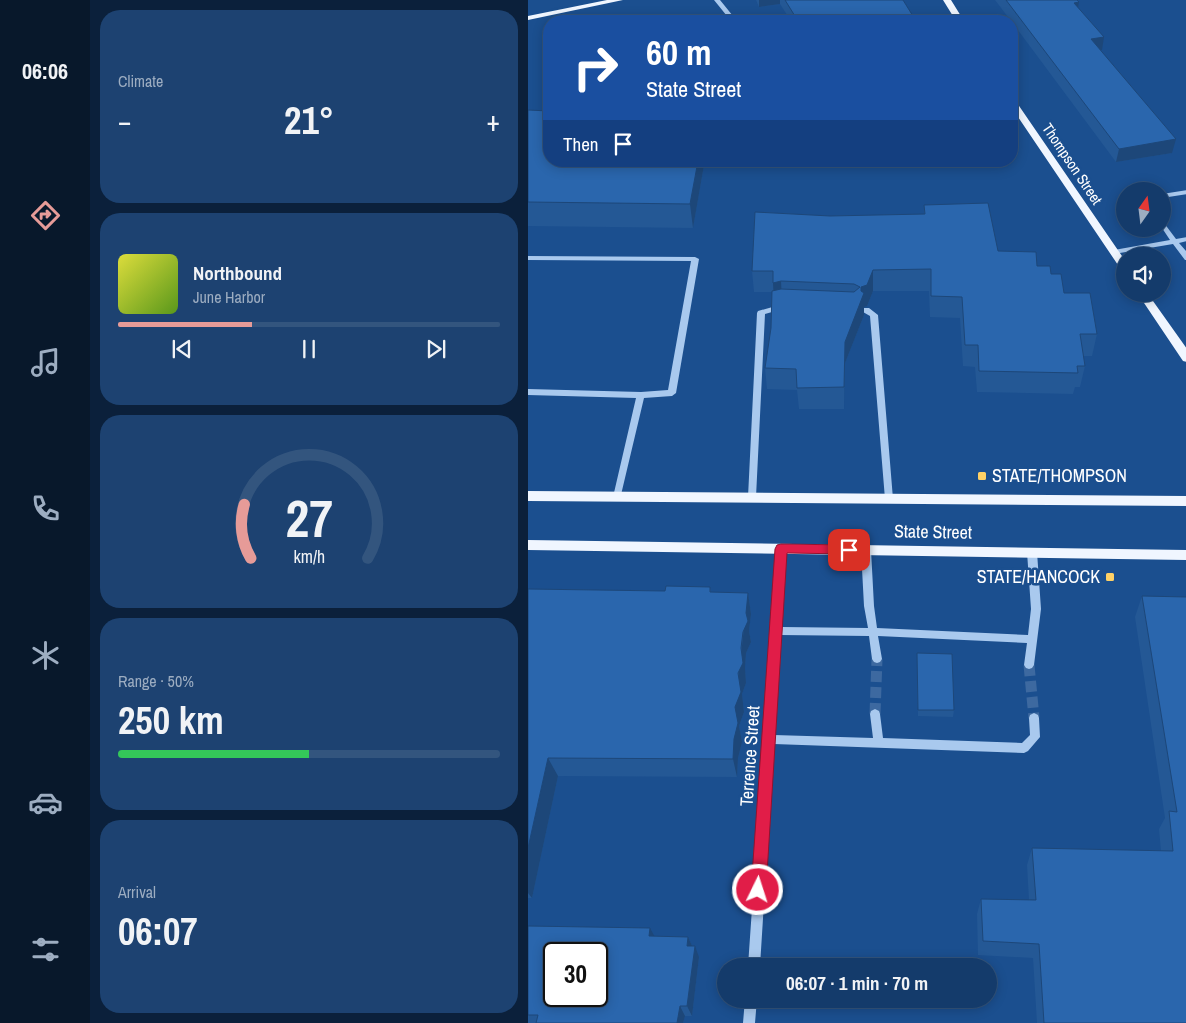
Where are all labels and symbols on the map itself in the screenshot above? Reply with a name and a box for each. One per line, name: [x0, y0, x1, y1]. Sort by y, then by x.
street label: Thompson Street: [1037, 119, 1108, 209]
north arrow: [1116, 182, 1170, 238]
place label: STATE/THOMPSON: [992, 463, 1127, 488]
marker: STATE/THOMPSON: [976, 470, 988, 482]
street label: State Street: [894, 518, 972, 545]
pin: [828, 529, 870, 571]
place label: STATE/HANCOCK: [977, 564, 1100, 589]
marker: STATE/HANCOCK: [1104, 571, 1116, 583]
street label: Terrence Street: [734, 705, 765, 807]
position arrow: [731, 863, 783, 915]
speed limit sign: 30: [543, 942, 608, 1007]

